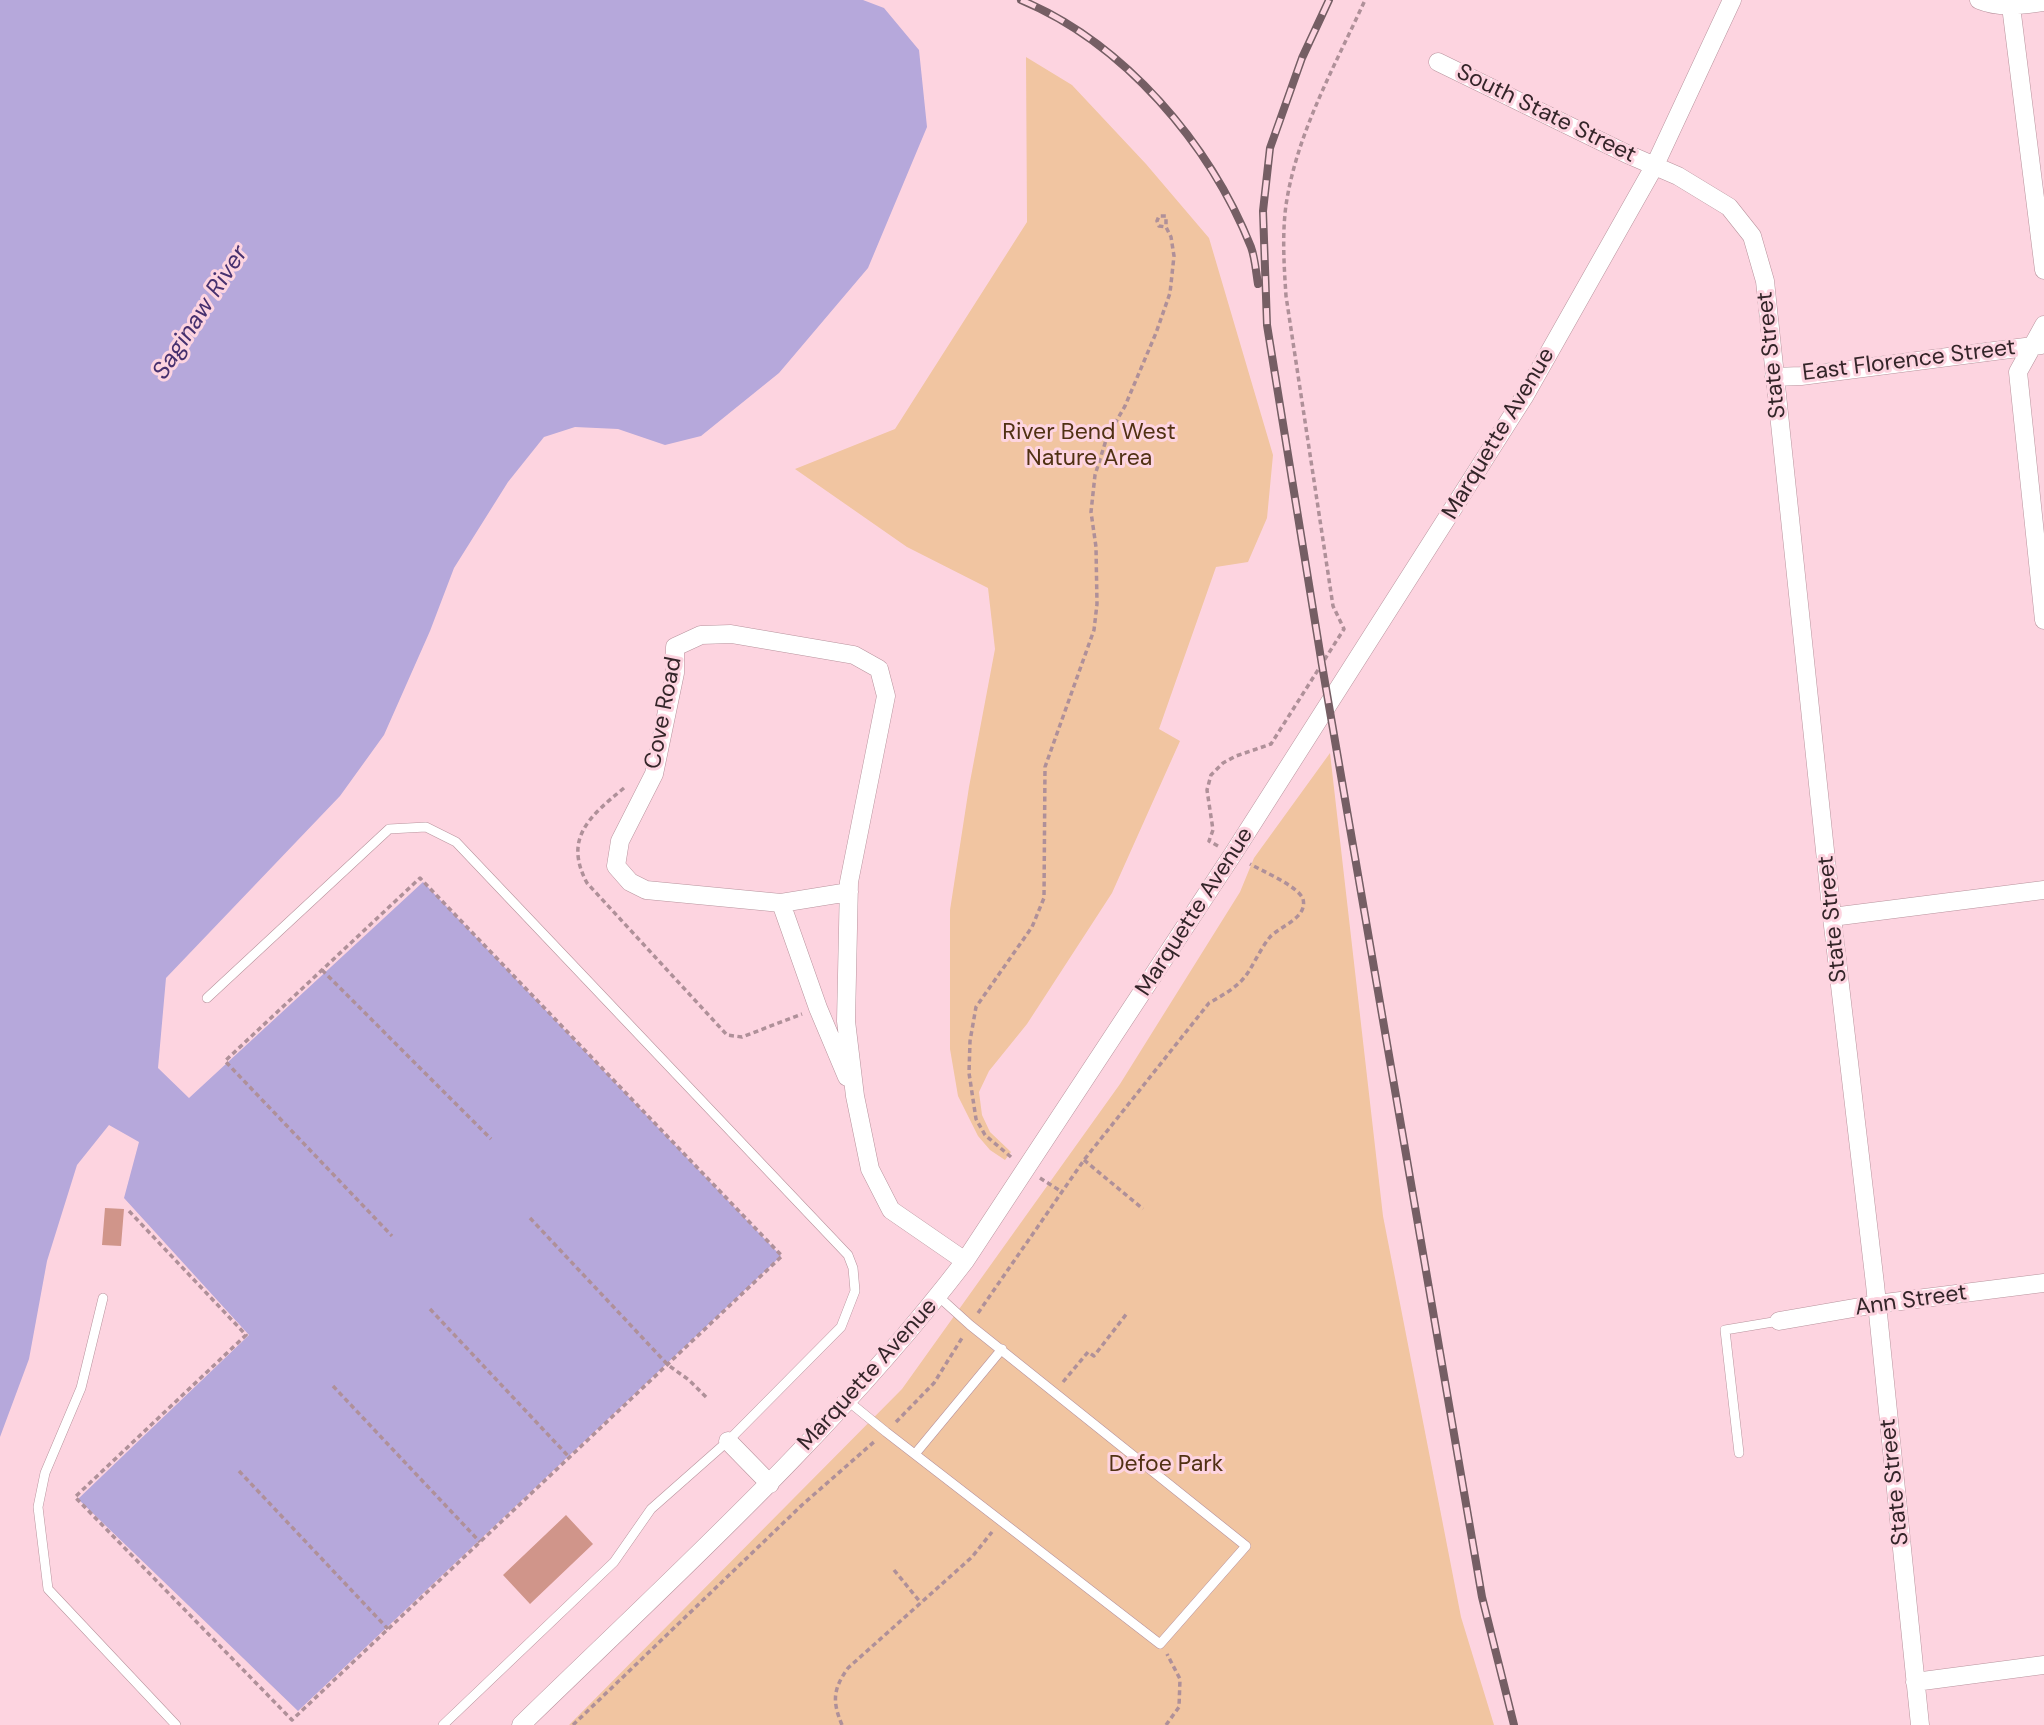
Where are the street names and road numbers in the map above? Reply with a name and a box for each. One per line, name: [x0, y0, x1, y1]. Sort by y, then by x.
street label: South State Street: [1452, 59, 1640, 169]
street label: State Street: [1752, 290, 1792, 420]
street label: East Florence Street: [1801, 334, 2017, 388]
street label: Marquette Avenue: [1437, 343, 1561, 525]
street label: Cove Road: [640, 654, 688, 772]
street label: Marquette Avenue: [1130, 823, 1260, 1001]
street label: State Street: [1813, 854, 1853, 984]
street label: Ann Street: [1853, 1279, 1969, 1323]
street label: Marquette Avenue: [792, 1293, 944, 1457]
street label: State Street: [1875, 1417, 1915, 1547]

